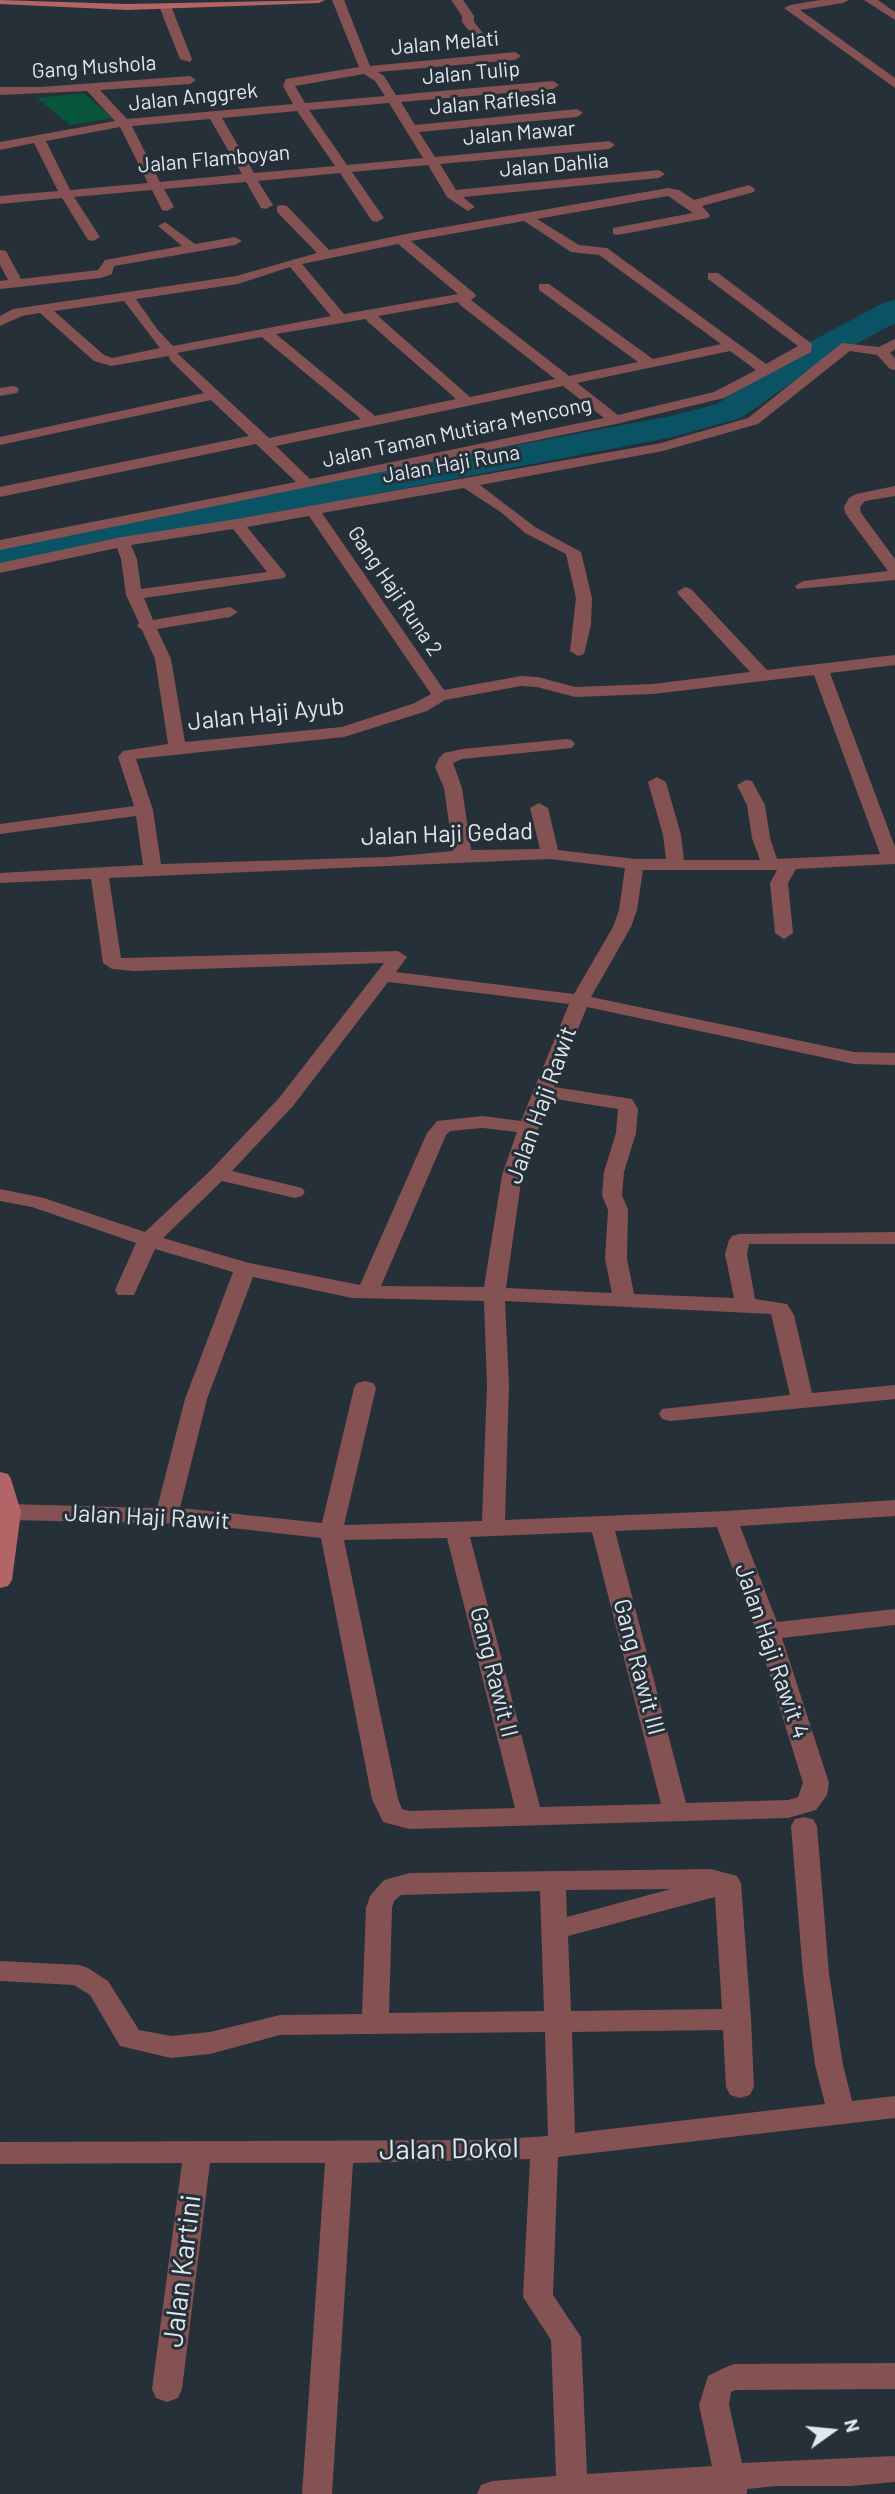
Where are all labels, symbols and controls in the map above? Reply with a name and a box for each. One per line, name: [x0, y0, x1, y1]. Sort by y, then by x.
street label: Jalan Melati: [390, 26, 500, 60]
street label: Gang Mushola: [31, 50, 157, 84]
street label: Jalan Tulip: [421, 56, 521, 90]
street label: Jalan Anggrek: [127, 78, 259, 116]
street label: Jalan Raflesia: [429, 84, 557, 120]
street label: Jalan Mawar: [462, 116, 576, 150]
street label: Jalan Flamboyan: [137, 140, 291, 178]
street label: Jalan Dahlia: [498, 148, 610, 182]
street label: Jalan Taman Mutiara Mencong: [320, 391, 594, 473]
street label: Jalan Haji Runa: [380, 440, 522, 488]
street label: Gang Haji Runa 2: [342, 521, 448, 661]
street label: Jalan Haji Ayub: [186, 691, 346, 737]
street label: Jalan Haji Gedad: [360, 817, 534, 851]
street label: Jalan Haji Rawit: [499, 1022, 583, 1188]
street label: Jalan Haji Rawit: [64, 1498, 230, 1536]
street label: Jalan Haji Rawit 4: [729, 1560, 815, 1742]
street label: Gang Rawit III: [607, 1596, 671, 1738]
street label: Gang Rawit II: [464, 1604, 524, 1740]
street label: Jalan Dokol: [379, 2131, 519, 2167]
street label: Jalan Kartini: [156, 2193, 208, 2349]
north arrow: [797, 2396, 867, 2466]
text: N: [840, 2416, 866, 2435]

